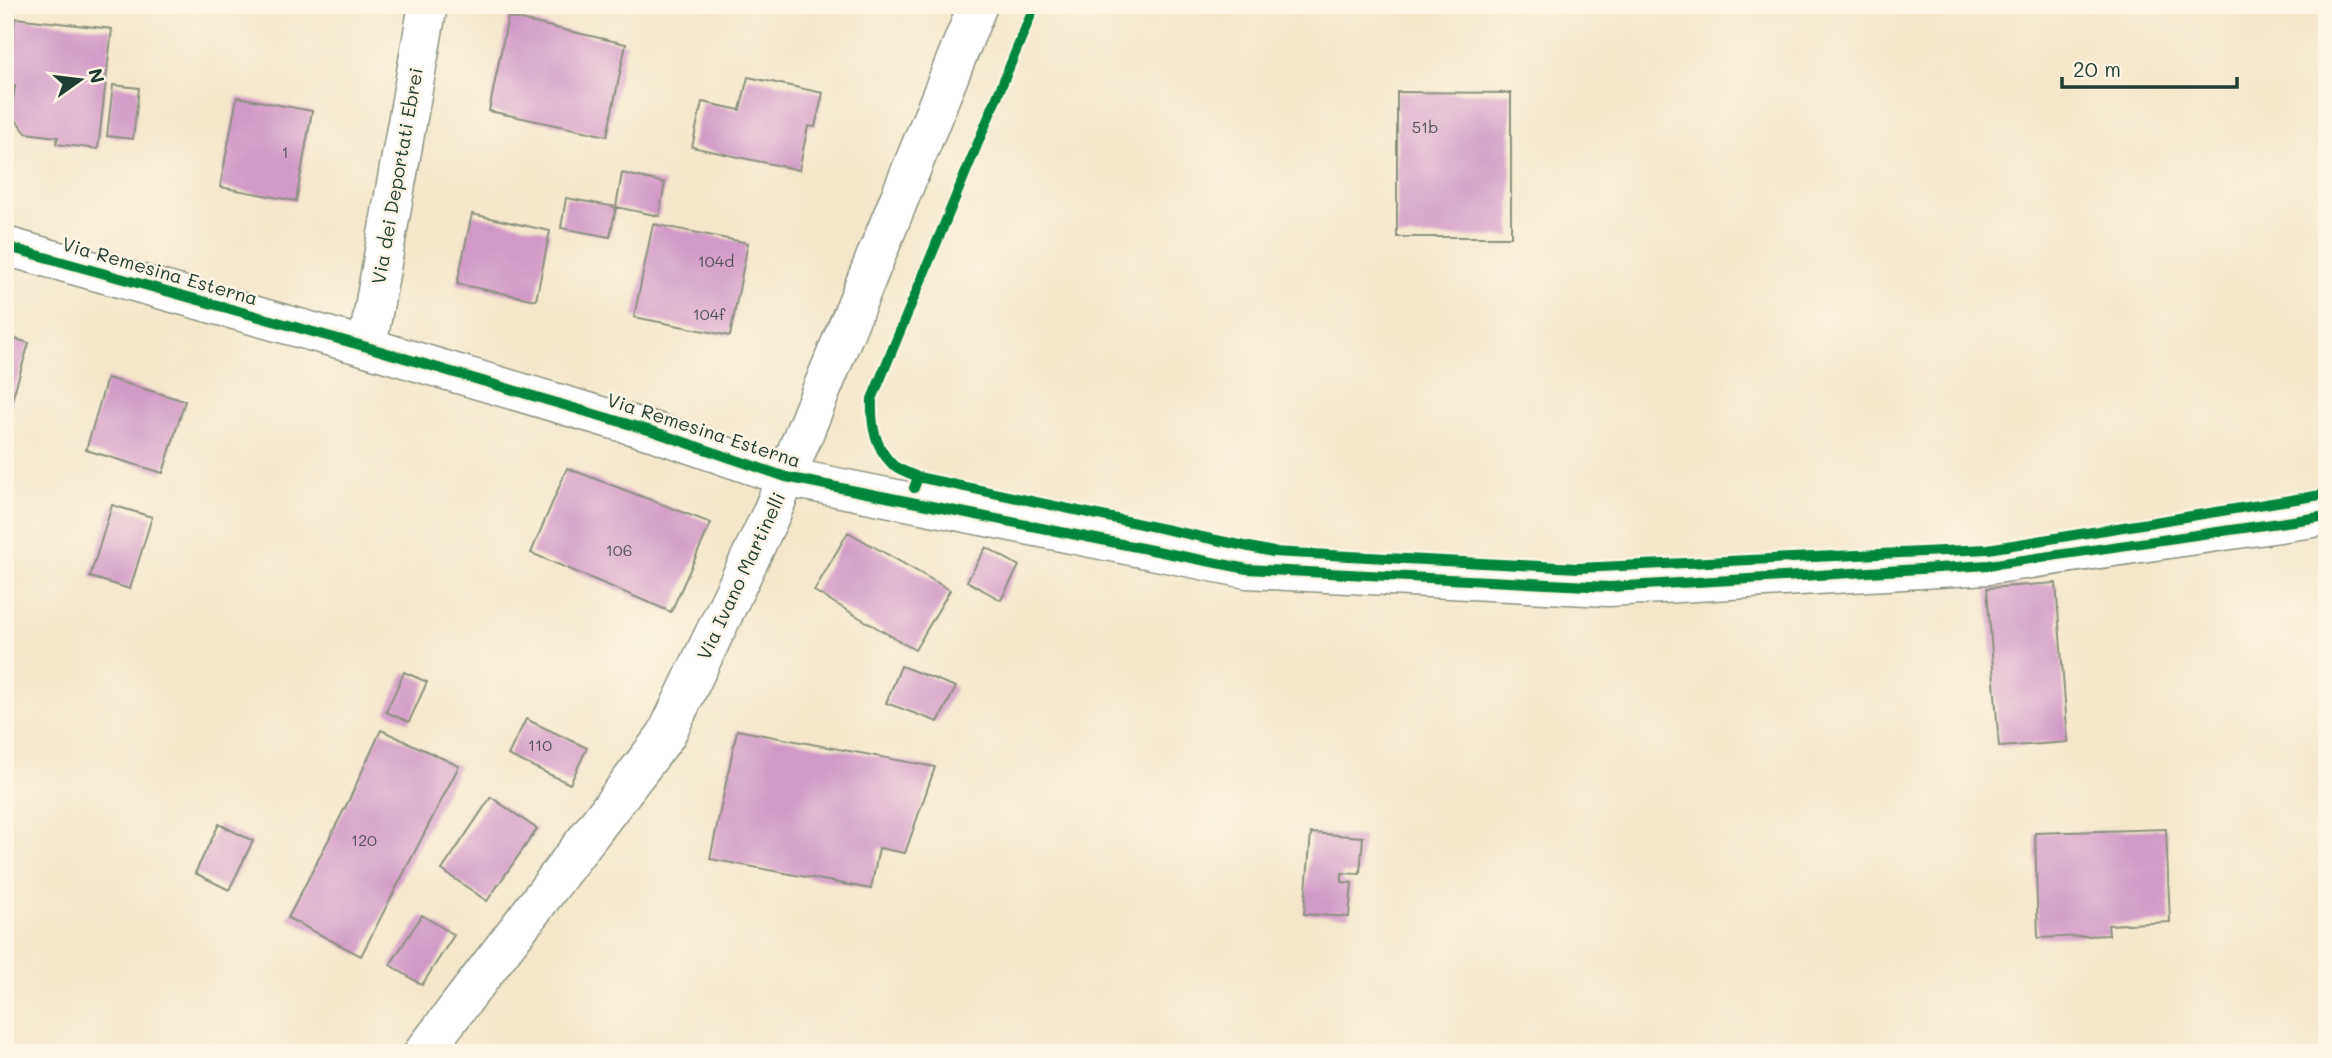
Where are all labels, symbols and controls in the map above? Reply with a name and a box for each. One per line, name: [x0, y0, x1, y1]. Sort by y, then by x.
north arrow: [46, 46, 116, 116]
scale bar: [2062, 46, 2238, 90]
text: 20 m: [2073, 55, 2121, 82]
text: N: [83, 66, 111, 86]
street label: Via dei Deportati Ebrei: [365, 66, 428, 286]
house number: 51b: [1412, 116, 1438, 137]
house number: 1: [281, 141, 289, 162]
street label: Via Remesina Esterna: [59, 231, 261, 310]
house number: 104d: [698, 250, 734, 271]
house number: 104f: [693, 303, 726, 324]
street label: Via Remesina Esterna: [604, 386, 804, 473]
street label: Via Ivano Martinelli: [691, 488, 790, 664]
house number: 106: [606, 539, 632, 560]
house number: 110: [528, 734, 552, 755]
house number: 120: [351, 829, 377, 850]

